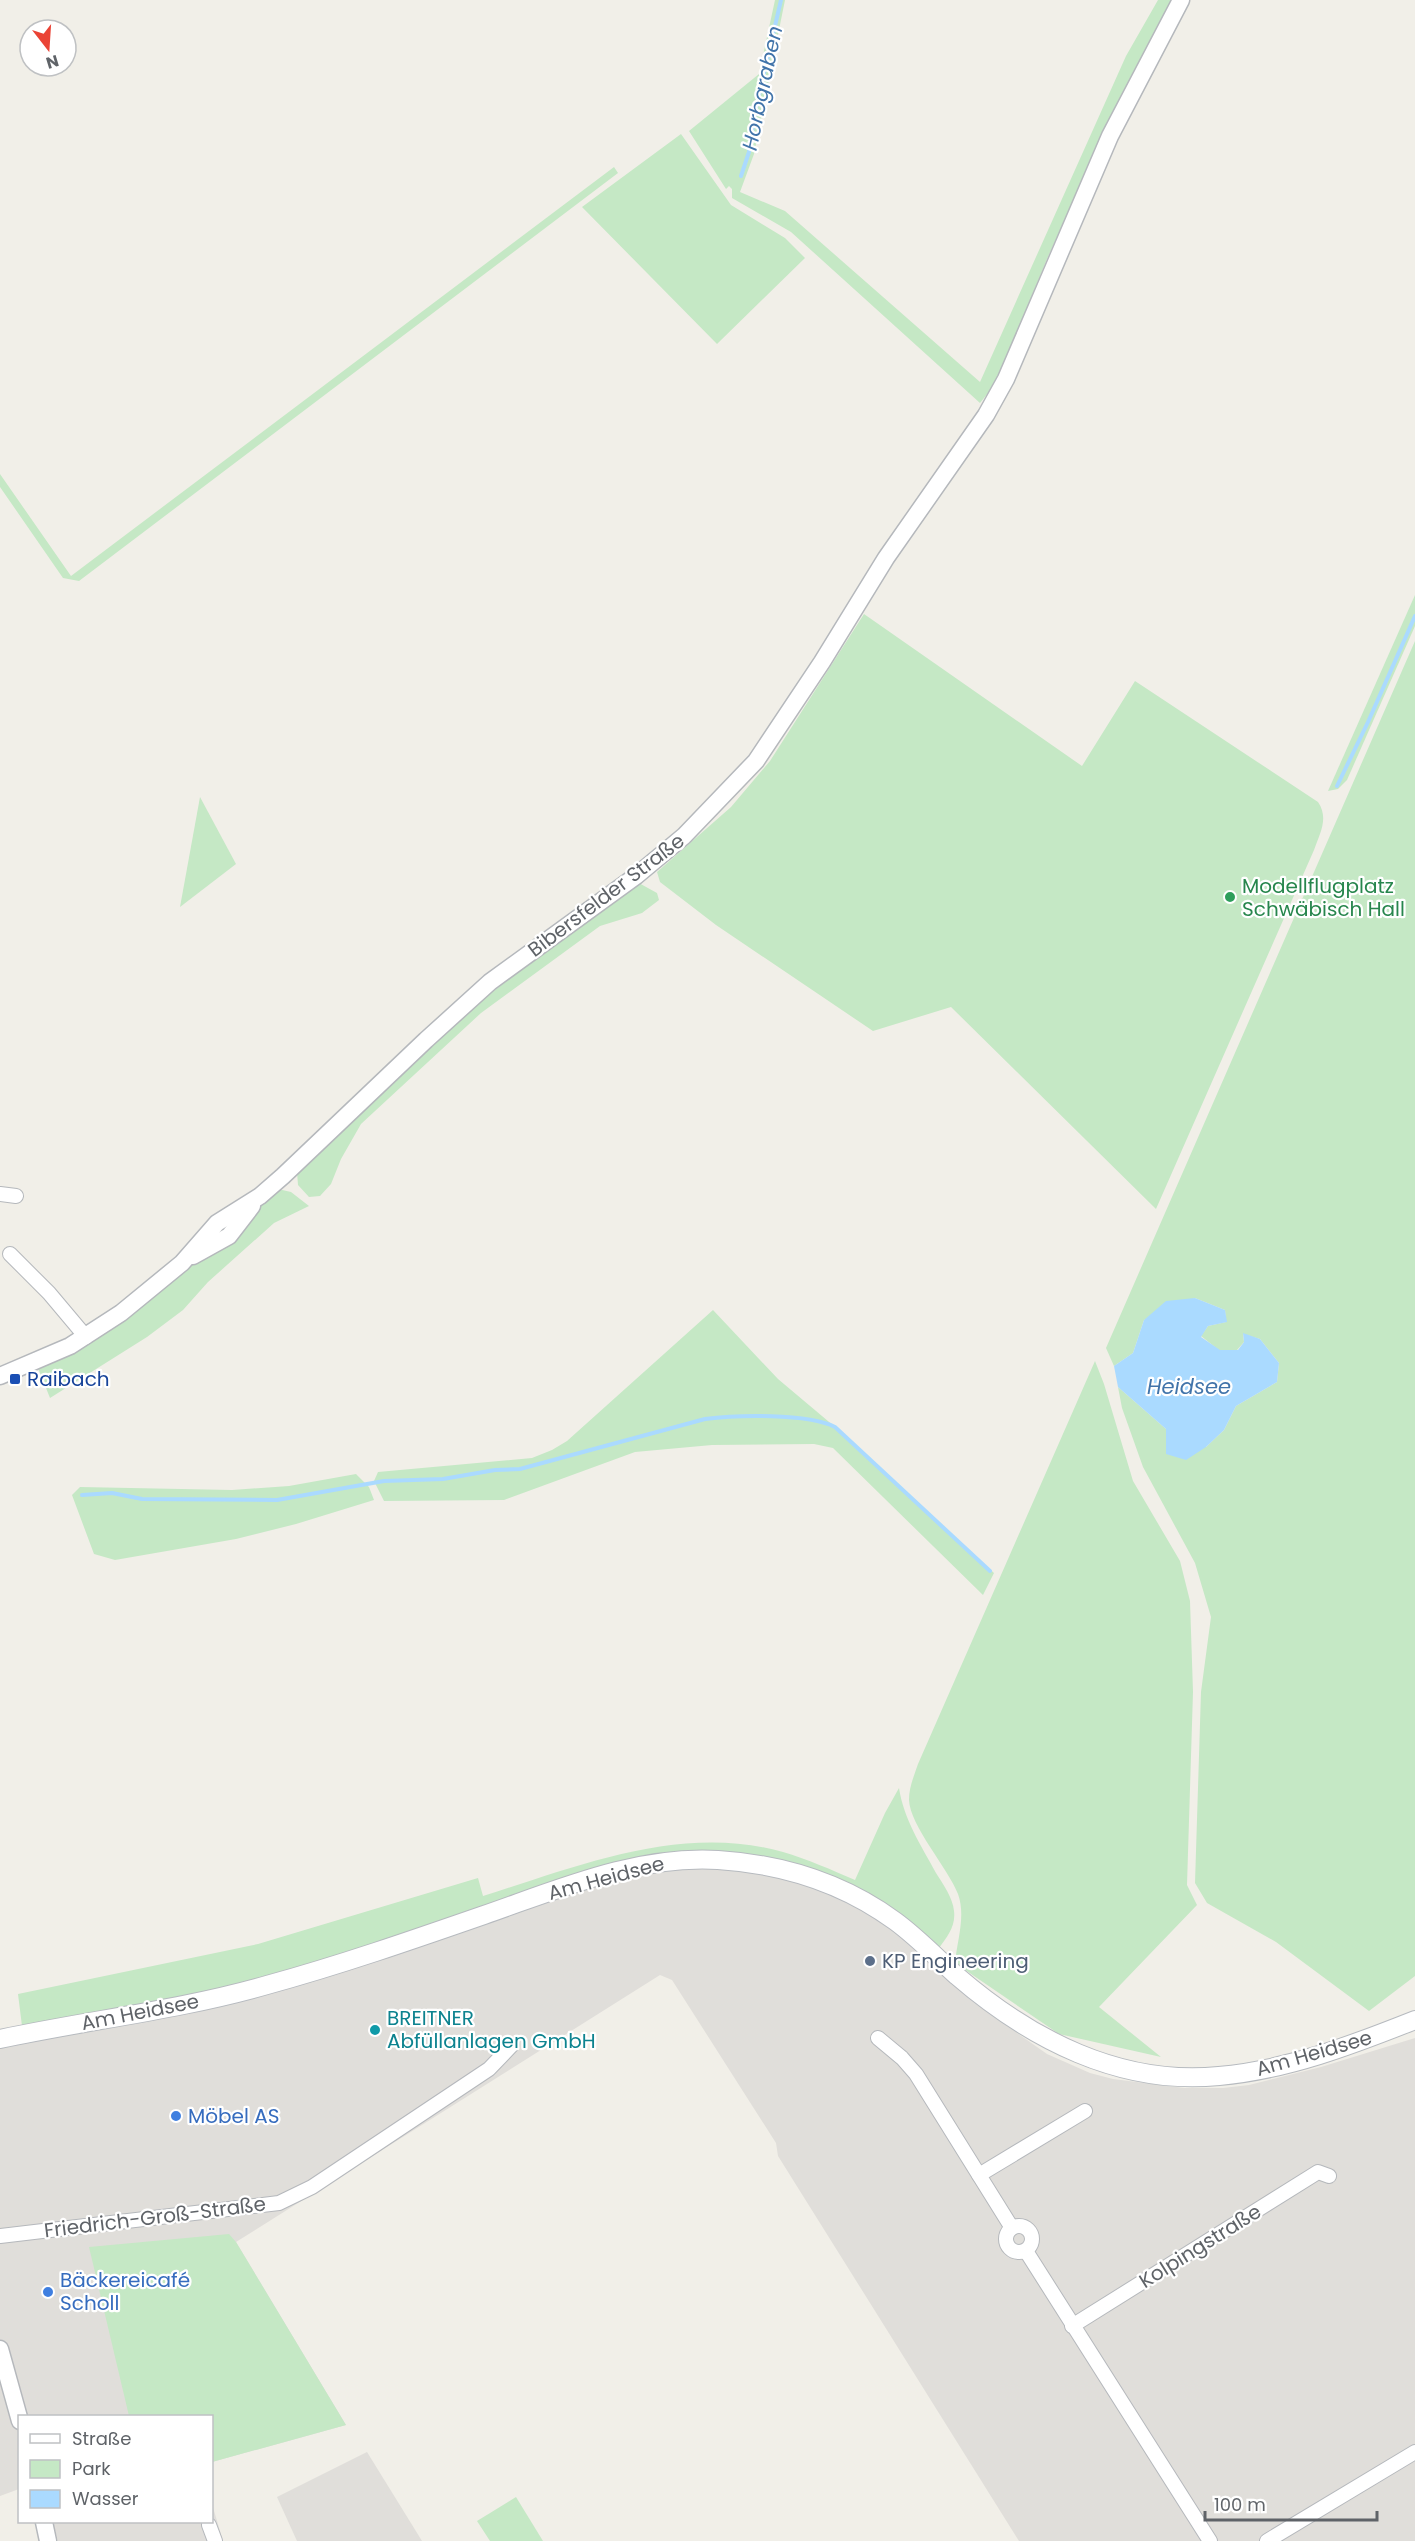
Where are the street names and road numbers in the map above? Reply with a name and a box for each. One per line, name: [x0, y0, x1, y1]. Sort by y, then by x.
street label: Bibersfelder Straße: [522, 827, 690, 963]
street label: Am Heidsee: [545, 1849, 667, 1907]
street label: Am Heidsee: [79, 1987, 201, 2037]
street label: Am Heidsee: [1253, 2023, 1375, 2083]
street label: Friedrich-Groß-Straße: [43, 2190, 267, 2244]
street label: Kolpingstraße: [1134, 2197, 1266, 2295]

